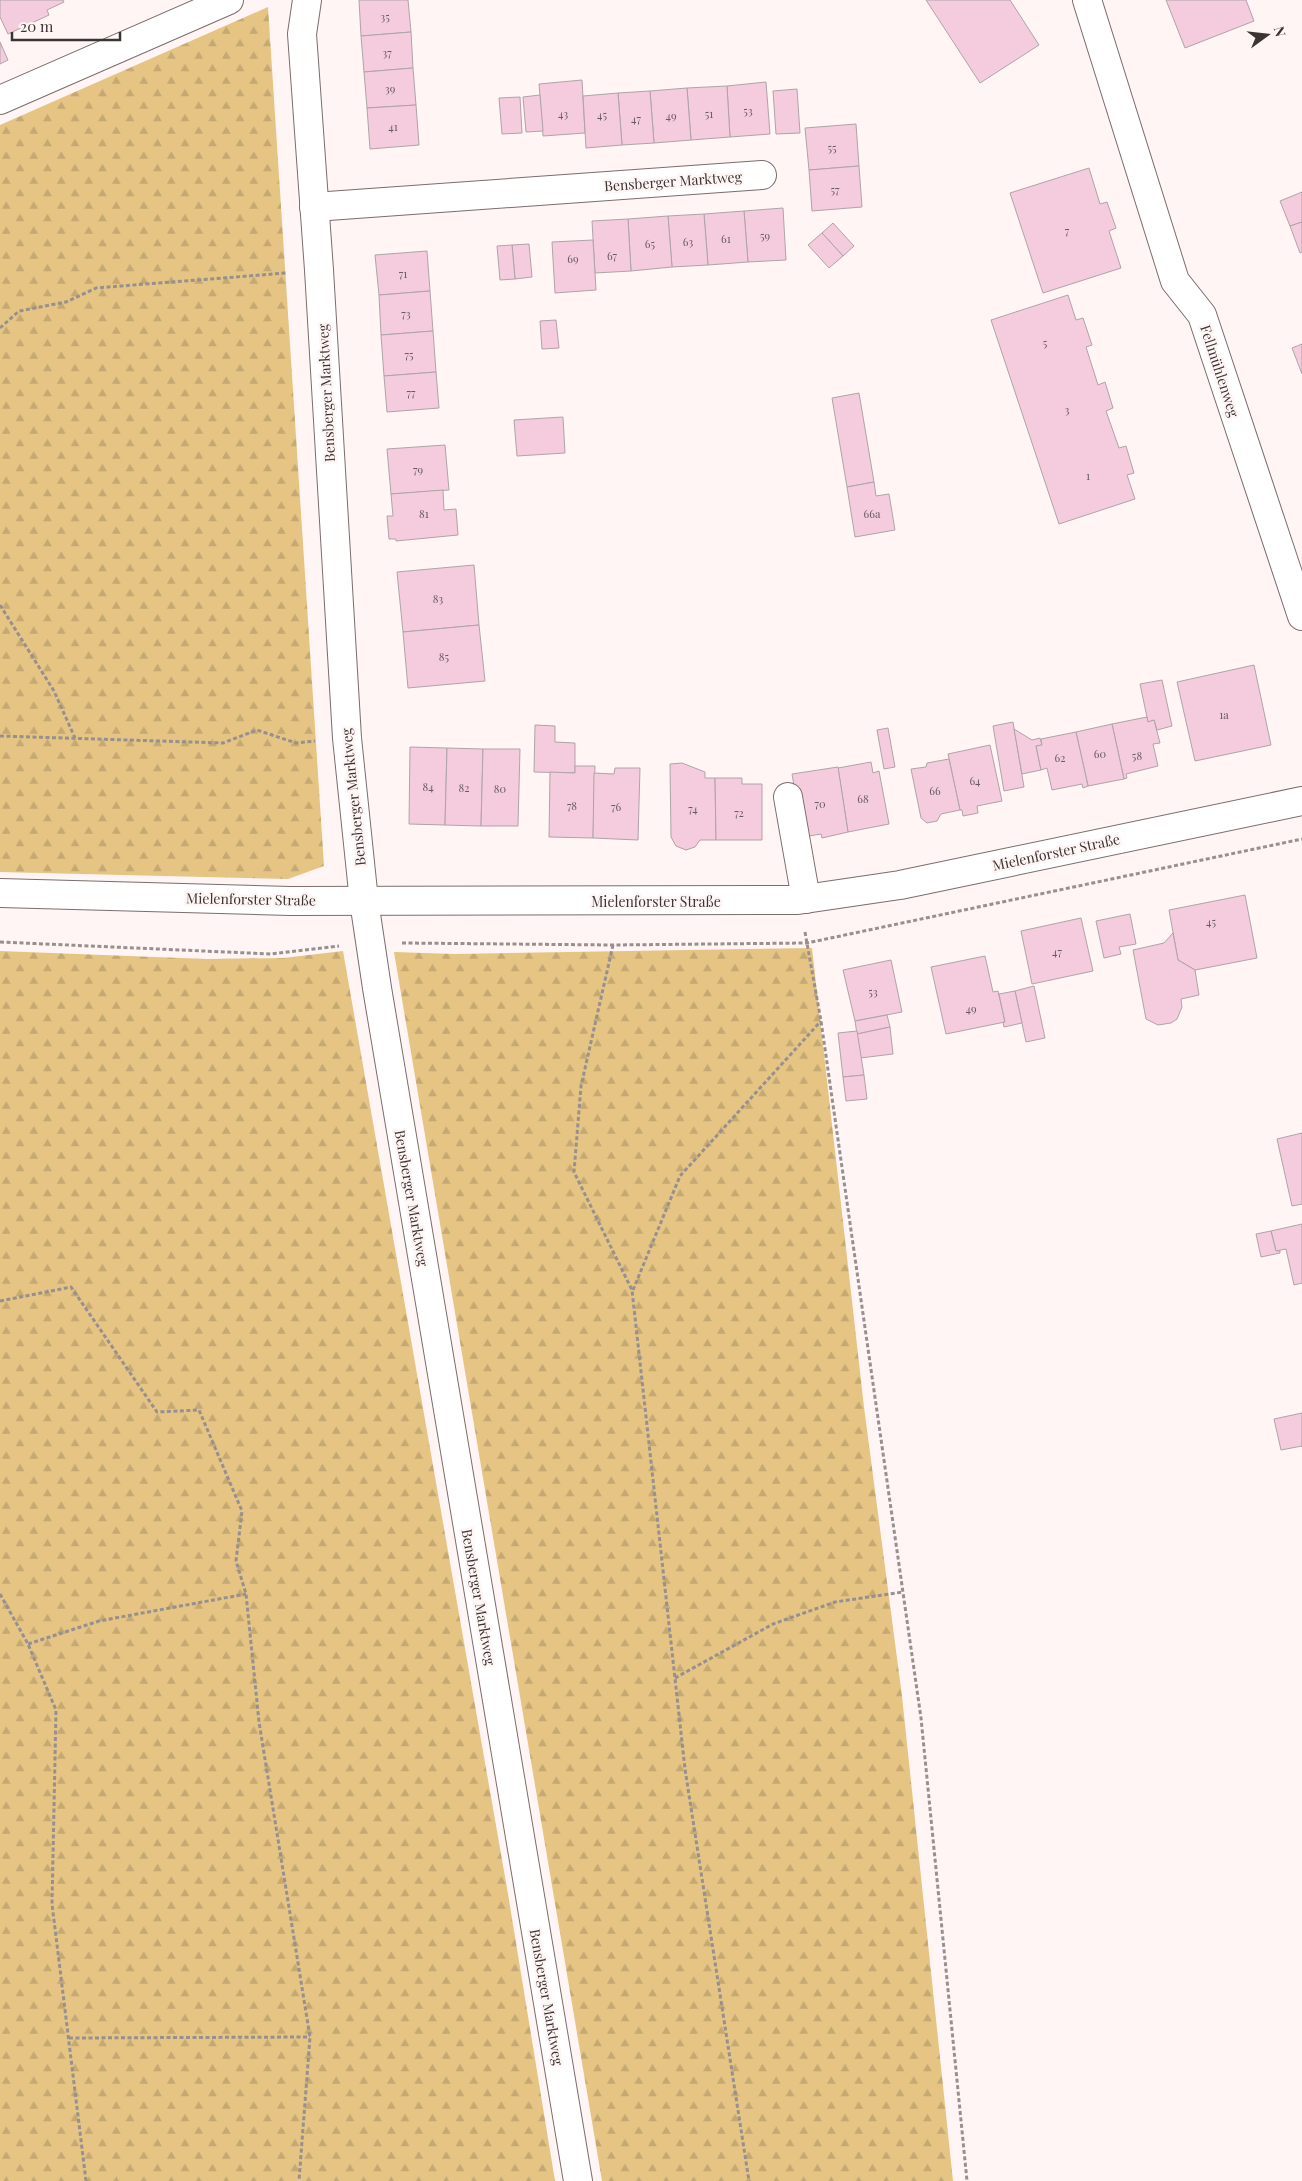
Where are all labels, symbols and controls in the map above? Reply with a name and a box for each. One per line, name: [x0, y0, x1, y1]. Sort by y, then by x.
house number: 35: [380, 9, 390, 24]
scale bar: [12, 10, 120, 42]
north arrow: [1242, 10, 1292, 60]
text: 20 m: [20, 16, 54, 36]
text: N: [1270, 24, 1291, 39]
house number: 37: [382, 45, 392, 60]
house number: 39: [385, 81, 396, 96]
house number: 53: [743, 103, 753, 118]
house number: 43: [558, 106, 568, 121]
house number: 51: [705, 106, 713, 121]
house number: 45: [597, 107, 607, 122]
house number: 49: [665, 108, 677, 123]
house number: 47: [631, 111, 641, 126]
house number: 41: [388, 119, 398, 134]
house number: 55: [827, 140, 837, 155]
street label: Bensberger Marktweg: [603, 167, 743, 195]
house number: 57: [830, 182, 840, 197]
house number: 7: [1065, 223, 1070, 238]
house number: 59: [760, 228, 770, 243]
house number: 61: [721, 231, 731, 246]
house number: 63: [683, 234, 693, 249]
house number: 65: [645, 236, 656, 251]
house number: 67: [607, 248, 618, 263]
house number: 69: [567, 251, 579, 266]
house number: 71: [399, 266, 407, 281]
house number: 73: [401, 306, 411, 321]
street label: Fellmühlenweg: [1196, 322, 1244, 420]
street label: Bensberger Marktweg: [313, 323, 339, 463]
house number: 5: [1043, 335, 1048, 350]
house number: 75: [404, 347, 414, 362]
house number: 77: [407, 385, 416, 400]
house number: 3: [1065, 402, 1070, 417]
house number: 79: [413, 462, 423, 477]
house number: 1: [1086, 468, 1090, 483]
house number: 81: [419, 506, 429, 521]
house number: 66a: [864, 506, 881, 521]
house number: 83: [433, 591, 443, 606]
house number: 85: [439, 649, 450, 664]
house number: 1a: [1219, 707, 1229, 722]
street label: Bensberger Marktweg: [336, 727, 370, 867]
house number: 60: [1094, 746, 1107, 761]
house number: 58: [1132, 748, 1142, 763]
house number: 62: [1055, 750, 1065, 765]
house number: 64: [969, 773, 981, 788]
house number: 84: [422, 779, 434, 794]
house number: 82: [459, 780, 470, 795]
house number: 80: [494, 781, 507, 796]
house number: 66: [929, 783, 941, 798]
house number: 68: [857, 791, 869, 806]
house number: 70: [814, 796, 826, 811]
house number: 78: [567, 798, 577, 813]
house number: 76: [611, 799, 621, 814]
house number: 74: [688, 801, 698, 816]
house number: 72: [734, 805, 744, 820]
street label: Mielenforster Straße: [991, 829, 1121, 875]
street label: Mielenforster Straße: [186, 888, 316, 910]
street label: Mielenforster Straße: [591, 892, 721, 911]
house number: 45: [1206, 914, 1216, 929]
house number: 47: [1052, 944, 1062, 959]
house number: 53: [868, 984, 878, 999]
house number: 49: [965, 1001, 977, 1016]
street label: Bensberger Marktweg: [391, 1128, 433, 1268]
street label: Bensberger Marktweg: [458, 1527, 500, 1667]
street label: Bensberger Marktweg: [526, 1927, 568, 2067]

